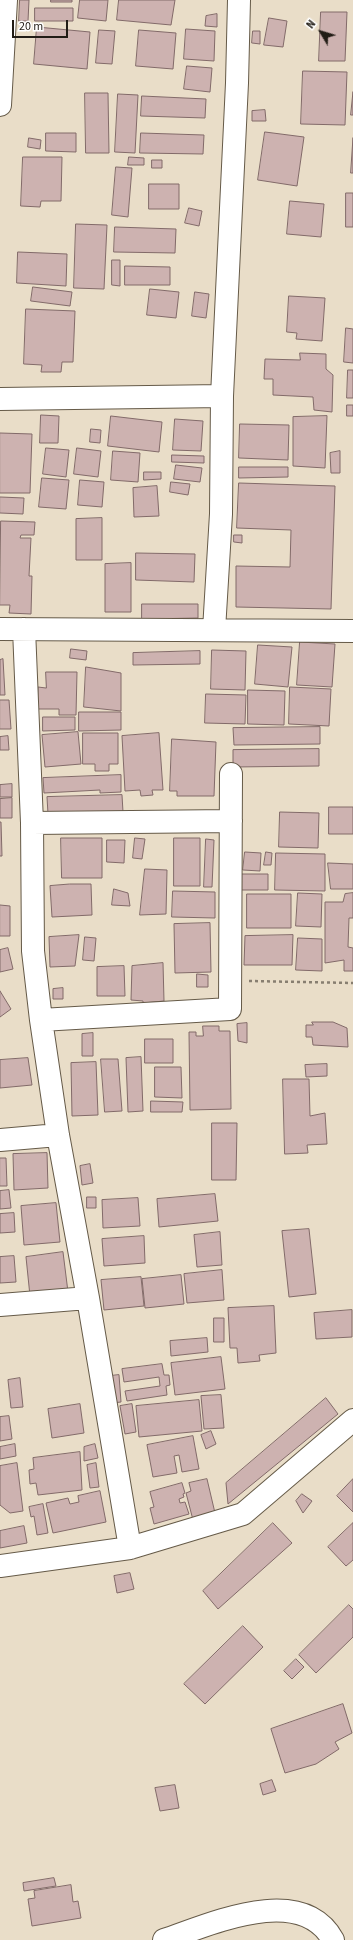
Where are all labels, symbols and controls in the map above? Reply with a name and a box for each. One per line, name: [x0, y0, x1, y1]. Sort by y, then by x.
scale bar: [14, 12, 70, 38]
north arrow: [301, 12, 341, 52]
text: N: [303, 17, 319, 32]
text: 20 m: [19, 18, 43, 35]

